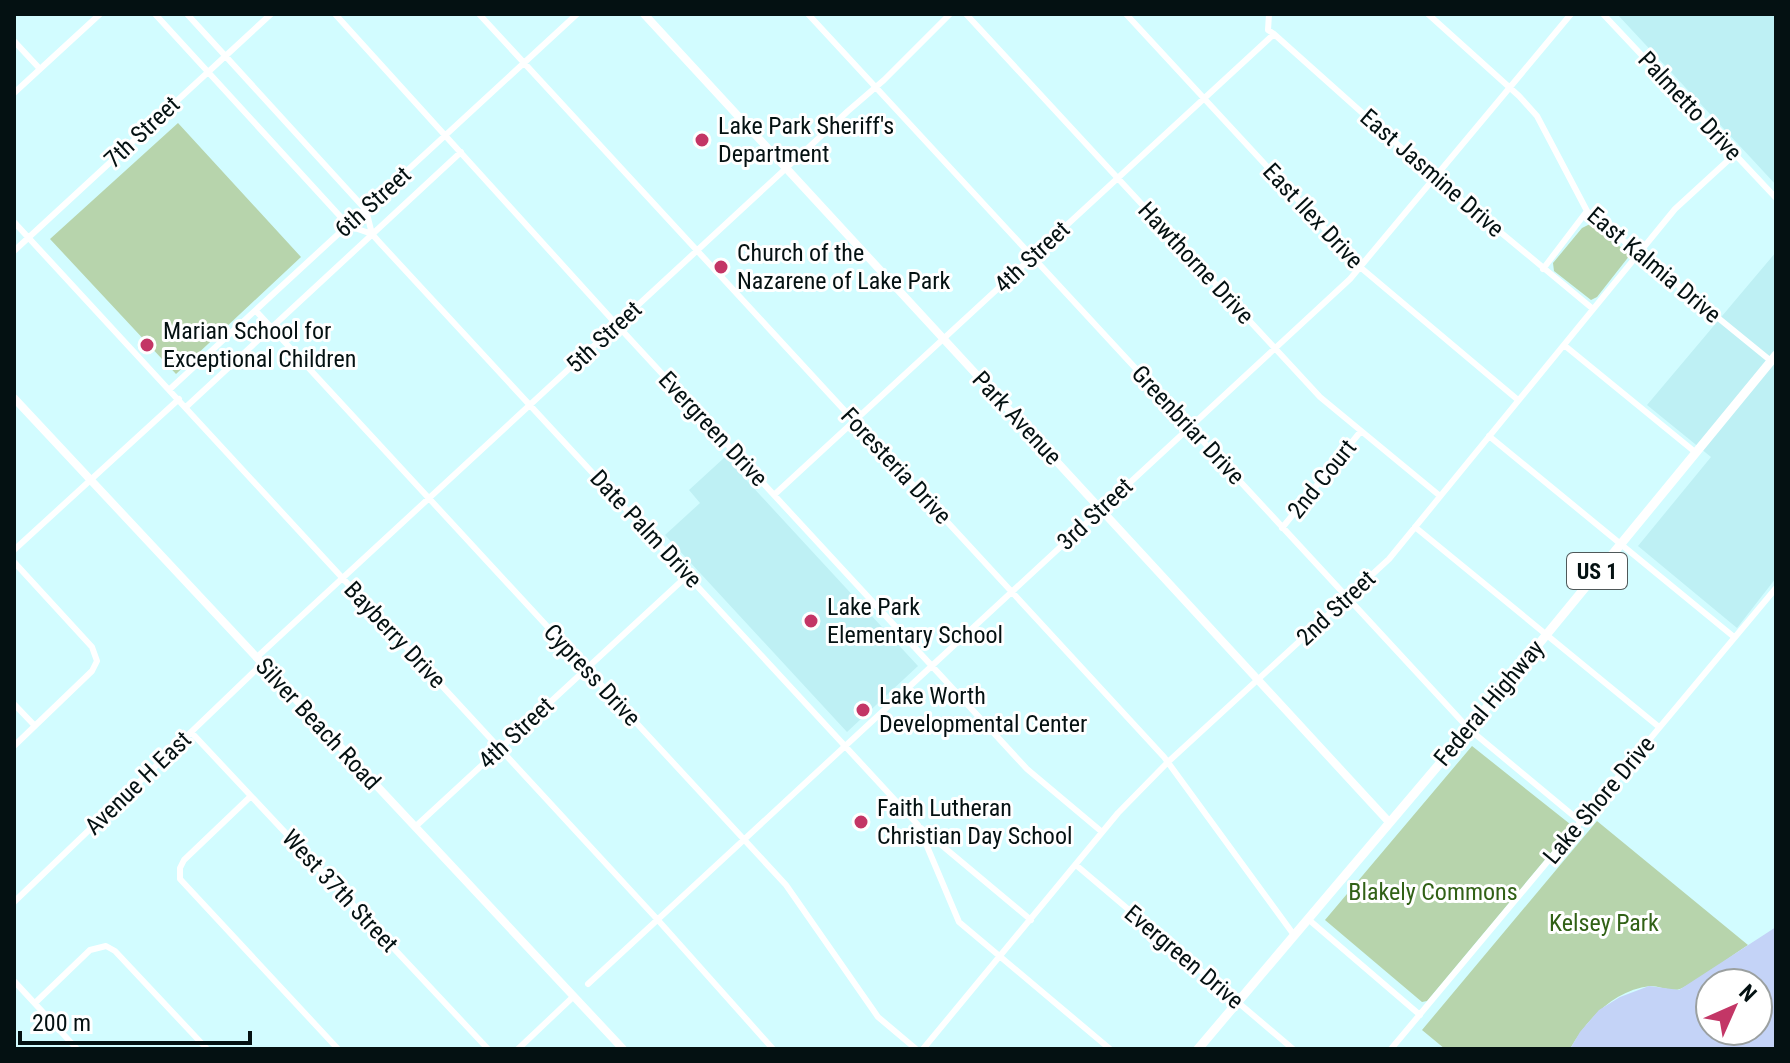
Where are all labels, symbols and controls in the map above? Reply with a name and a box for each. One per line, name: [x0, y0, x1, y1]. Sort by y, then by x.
street label: Palmetto Drive: [1632, 46, 1748, 166]
street label: 7th Street: [99, 90, 185, 174]
street label: East Jasmine Drive: [1355, 103, 1509, 243]
place label: Lake Park Sheriff's Department: [718, 112, 894, 168]
marker: Lake Park Sheriff's Department: [693, 131, 711, 149]
street label: East Ilex Drive: [1257, 158, 1369, 274]
street label: 6th Street: [329, 161, 417, 243]
street label: Hawthorne Drive: [1132, 196, 1260, 330]
street label: East Kalmia Drive: [1582, 201, 1726, 329]
street label: 4th Street: [989, 215, 1075, 299]
place label: Church of the Nazarene of Lake Park: [737, 239, 951, 295]
marker: Church of the Nazarene of Lake Park: [712, 258, 730, 276]
street label: 5th Street: [561, 295, 647, 379]
place label: Marian School for Exceptional Children: [163, 317, 356, 373]
marker: Marian School for Exceptional Children: [138, 336, 156, 354]
street label: Greenbriar Drive: [1126, 360, 1250, 490]
street label: Evergreen Drive: [653, 366, 773, 492]
street label: Park Avenue: [967, 366, 1067, 470]
street label: Foresteria Drive: [835, 402, 957, 530]
street label: 2nd Court: [1282, 434, 1362, 524]
street label: Date Palm Drive: [584, 464, 708, 594]
street label: 3rd Street: [1052, 472, 1138, 556]
road number: US 1: [1567, 553, 1627, 589]
street label: 2nd Street: [1291, 565, 1381, 651]
street label: Bayberry Drive: [338, 576, 452, 694]
place label: Lake Park Elementary School: [827, 593, 1003, 649]
marker: Lake Park Elementary School: [802, 612, 820, 630]
street label: Cypress Drive: [538, 618, 646, 732]
street label: Federal Highway: [1428, 634, 1550, 772]
street label: Silver Beach Road: [250, 652, 386, 796]
place label: Lake Worth Developmental Center: [879, 682, 1087, 738]
street label: 4th Street: [473, 691, 559, 775]
marker: Lake Worth Developmental Center: [854, 701, 872, 719]
street label: Avenue H East: [79, 726, 197, 840]
street label: Lake Shore Drive: [1537, 730, 1661, 870]
place label: Faith Lutheran Christian Day School: [877, 794, 1072, 850]
marker: Faith Lutheran Christian Day School: [852, 813, 870, 831]
street label: West 37th Street: [276, 824, 404, 958]
park label: Blakely Commons: [1348, 878, 1518, 906]
street label: Evergreen Drive: [1119, 899, 1249, 1015]
park label: Kelsey Park: [1549, 909, 1659, 937]
north arrow: [1694, 967, 1774, 1047]
text: N: [1734, 980, 1761, 1007]
scale bar: [20, 995, 250, 1045]
text: 200 m: [32, 1009, 91, 1037]

